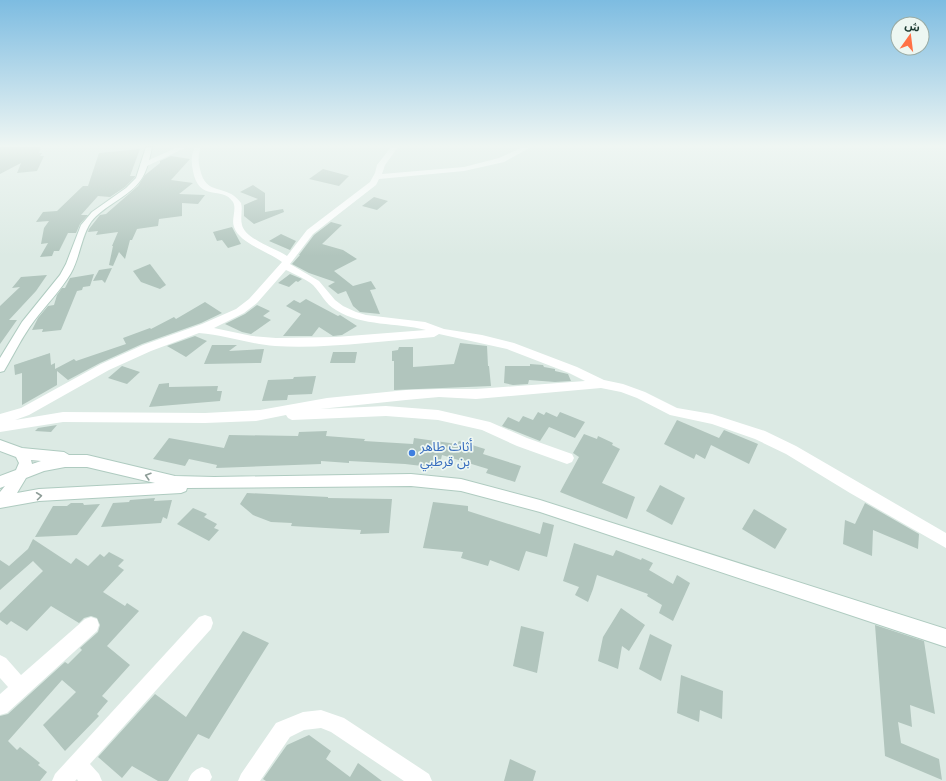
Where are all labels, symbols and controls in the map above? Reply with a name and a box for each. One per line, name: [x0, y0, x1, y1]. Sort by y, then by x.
north arrow: [890, 16, 930, 56]
text: ش: [903, 18, 921, 35]
place label: أثاث طاهر بن قرطبي: [419, 438, 472, 472]
marker: أثاث طاهر بن قرطبي: [407, 448, 417, 458]
one-way arrow: [145, 472, 152, 481]
one-way arrow: [36, 491, 42, 500]

